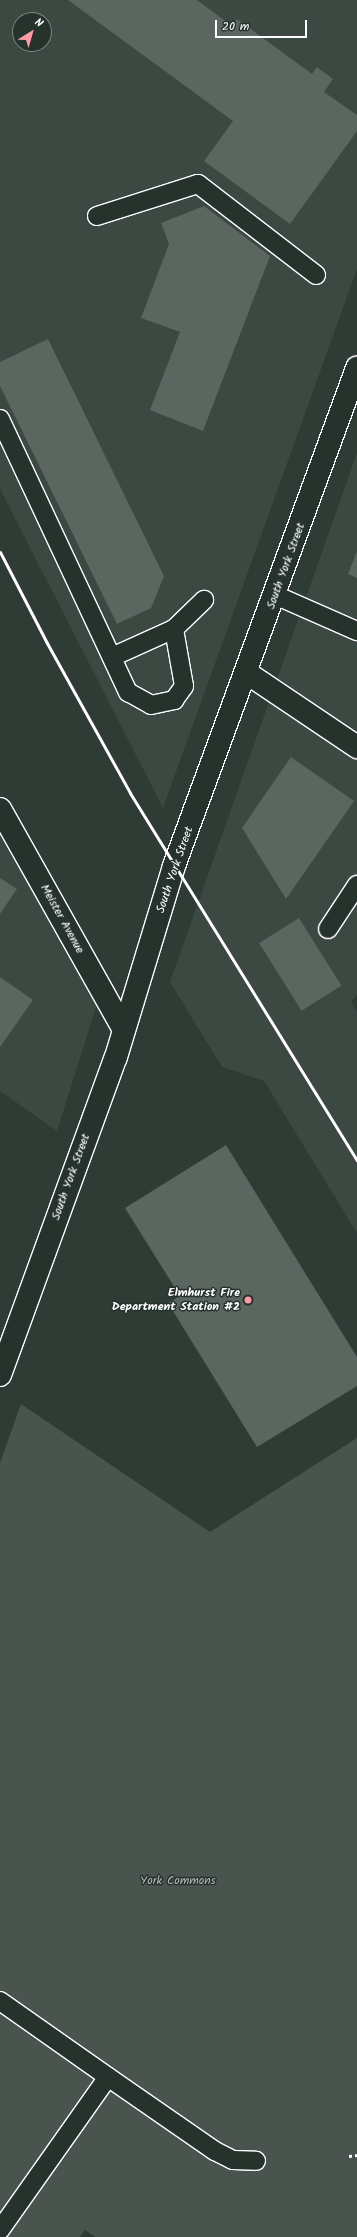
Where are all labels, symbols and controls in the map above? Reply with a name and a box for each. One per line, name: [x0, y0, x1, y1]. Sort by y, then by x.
north arrow: [12, 12, 52, 52]
scale bar: [217, 12, 309, 38]
text: N: [30, 14, 47, 32]
text: 20 m: [222, 17, 249, 36]
street label: South York Street: [264, 521, 308, 611]
street label: South York Street: [153, 825, 197, 915]
street label: Meister Avenue: [37, 882, 87, 956]
street label: South York Street: [49, 1132, 93, 1222]
place label: Elmhurst Fire Department Station #2: [112, 1286, 240, 1314]
marker: Elmhurst Fire Department Station #2: [243, 1295, 253, 1305]
park label: York Commons: [140, 1874, 216, 1888]

